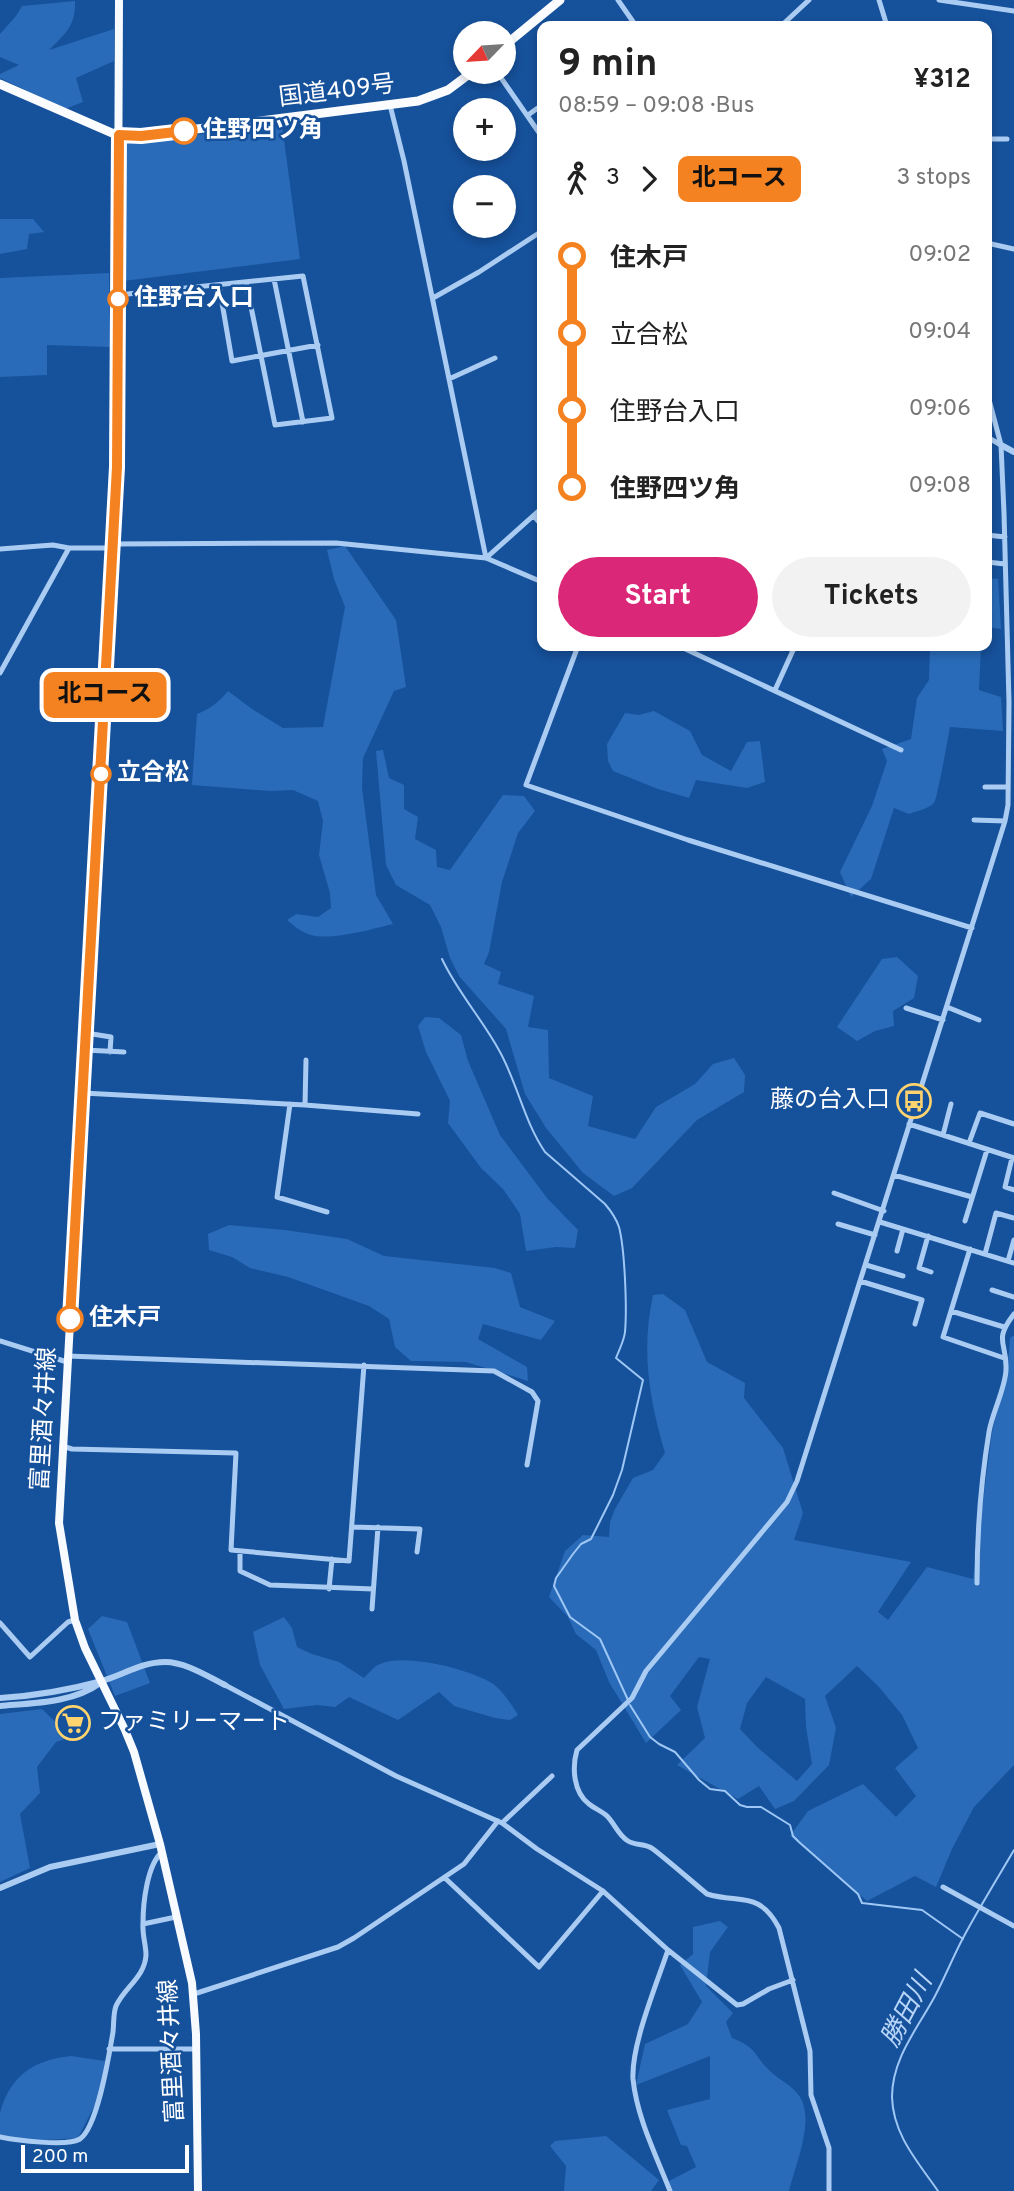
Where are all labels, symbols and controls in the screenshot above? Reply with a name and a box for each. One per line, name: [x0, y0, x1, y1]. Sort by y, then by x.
north arrow: [453, 21, 516, 84]
map controls: [453, 21, 516, 238]
text: 9 min: [558, 41, 657, 90]
text: ¥312: [913, 64, 971, 97]
street label: 国道409号: [277, 70, 397, 114]
text: 08:59 – 09:08 · Bus: [558, 92, 754, 121]
button: +: [453, 98, 516, 161]
place label: 住野四ツ角: [203, 116, 323, 146]
marker: 住野四ツ角: [171, 118, 197, 144]
icon: walk: [558, 160, 596, 198]
icon: forward: [630, 160, 668, 198]
text: 3: [606, 164, 620, 193]
text: 北コース: [692, 164, 787, 194]
text: 3 stops: [896, 164, 971, 193]
button: −: [453, 175, 516, 238]
text: 09:02: [908, 241, 971, 270]
text: 住木戸: [610, 243, 688, 276]
place label: 住野台入口: [134, 284, 254, 314]
marker: 住野台入口: [108, 289, 128, 309]
text: 09:04: [908, 318, 971, 347]
text: 立合松: [610, 320, 688, 353]
text: 09:06: [909, 395, 971, 424]
text: 住野台入口: [610, 397, 740, 430]
text: 09:08: [909, 472, 971, 501]
text: 住野四ツ角: [610, 474, 740, 507]
button: Start: [558, 557, 758, 637]
button: Tickets: [772, 557, 971, 637]
line badge: 北コース: [56, 672, 154, 718]
text: 北コース: [58, 680, 152, 710]
place label: 立合松: [117, 759, 189, 789]
marker: 立合松: [91, 764, 111, 784]
bus stop icon: 藤の台入口: [895, 1082, 933, 1120]
place label: 藤の台入口: [770, 1086, 890, 1116]
place label: 住木戸: [89, 1304, 161, 1334]
marker: 住木戸: [57, 1306, 83, 1332]
street label: 富里酒々井線: [26, 1346, 64, 1492]
supermarket icon: ファミリーマート: [54, 1704, 92, 1742]
place label: ファミリーマート: [98, 1708, 290, 1738]
water label: 勝田川: [875, 1966, 942, 2053]
street label: 富里酒々井線: [154, 1978, 192, 2124]
scale bar: [21, 2142, 189, 2174]
text: 200 m: [32, 2145, 88, 2169]

